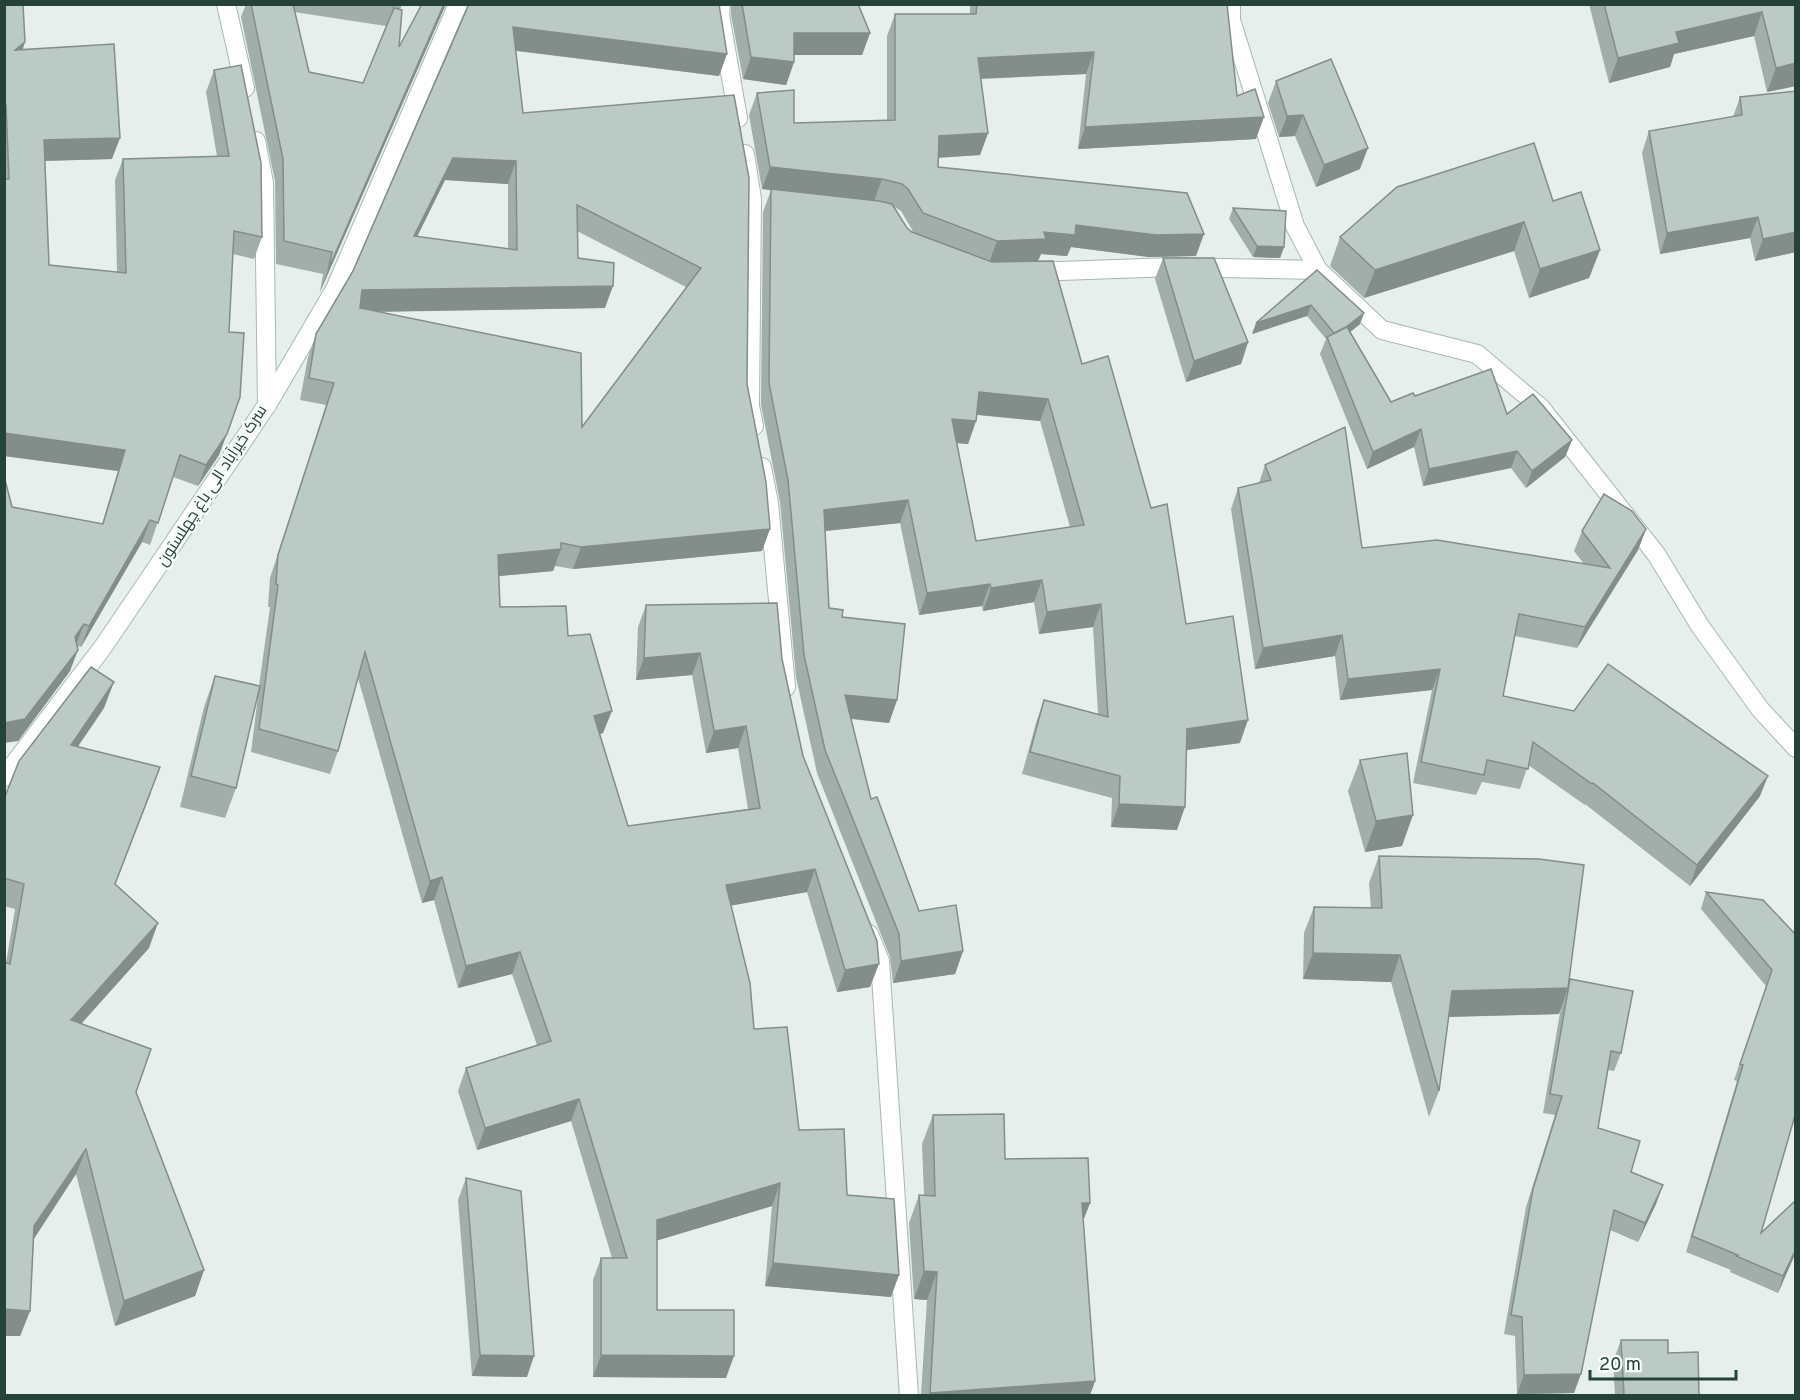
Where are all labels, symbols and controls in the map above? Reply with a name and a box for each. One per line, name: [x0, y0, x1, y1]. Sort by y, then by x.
street label: سرک خیرآباد الی باغ چهلستون: [153, 402, 272, 570]
scale bar: [1590, 1343, 1736, 1381]
text: 20 m: [1599, 1354, 1641, 1377]

